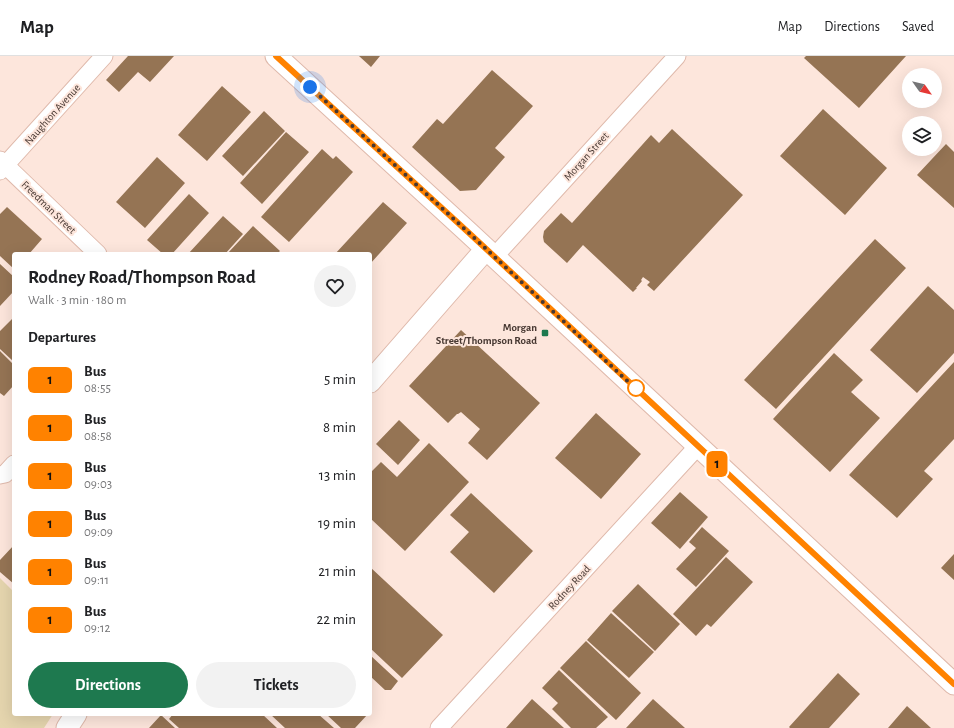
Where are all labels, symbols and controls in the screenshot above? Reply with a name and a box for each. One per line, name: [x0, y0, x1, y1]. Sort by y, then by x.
text: Map: [20, 18, 54, 37]
text: Map: [778, 20, 802, 34]
text: Directions: [824, 20, 880, 34]
text: Saved: [902, 20, 934, 34]
north arrow: [902, 68, 942, 108]
map controls: [902, 68, 942, 156]
your location: [300, 77, 320, 97]
street label: Naughton Avenue: [22, 82, 82, 147]
button: layers: [902, 116, 942, 156]
street label: Morgan Street: [562, 130, 611, 183]
street label: Freedman Street: [19, 179, 78, 236]
button: heart: [314, 265, 356, 307]
text: Rodney Road/Thompson Road: [28, 268, 256, 287]
text: Walk · 3 min · 180 m: [28, 294, 126, 307]
place label: Morgan Street/Thompson Road: [436, 322, 537, 346]
marker: Morgan Street/Thompson Road: [540, 328, 550, 338]
text: Departures: [28, 330, 96, 345]
text: Bus: [84, 364, 106, 379]
text: 5 min: [324, 372, 356, 387]
text: 1: [47, 373, 53, 387]
unlabelled marker: [627, 379, 645, 397]
text: 08:55: [84, 382, 111, 395]
text: Bus: [84, 412, 106, 427]
text: 8 min: [323, 420, 356, 435]
text: 1: [47, 421, 53, 435]
text: 08:58: [84, 430, 112, 443]
line badge: 1: [704, 451, 730, 477]
text: 1: [714, 457, 720, 471]
text: Bus: [84, 460, 106, 475]
text: 13 min: [319, 468, 356, 483]
text: 1: [47, 469, 53, 483]
text: 09:03: [84, 478, 112, 491]
text: Bus: [84, 508, 106, 523]
text: 19 min: [318, 516, 356, 531]
text: 1: [47, 517, 53, 531]
text: 09:09: [84, 526, 113, 539]
text: Bus: [84, 556, 106, 571]
street label: Rodney Road: [546, 563, 593, 612]
text: 21 min: [318, 564, 356, 579]
text: 1: [47, 565, 53, 579]
text: 09:11: [84, 574, 109, 587]
text: Bus: [84, 604, 106, 619]
text: 22 min: [317, 612, 356, 627]
text: 1: [47, 613, 53, 627]
text: 09:12: [84, 622, 110, 635]
button: Directions: [28, 662, 188, 708]
button: Tickets: [196, 662, 356, 708]

